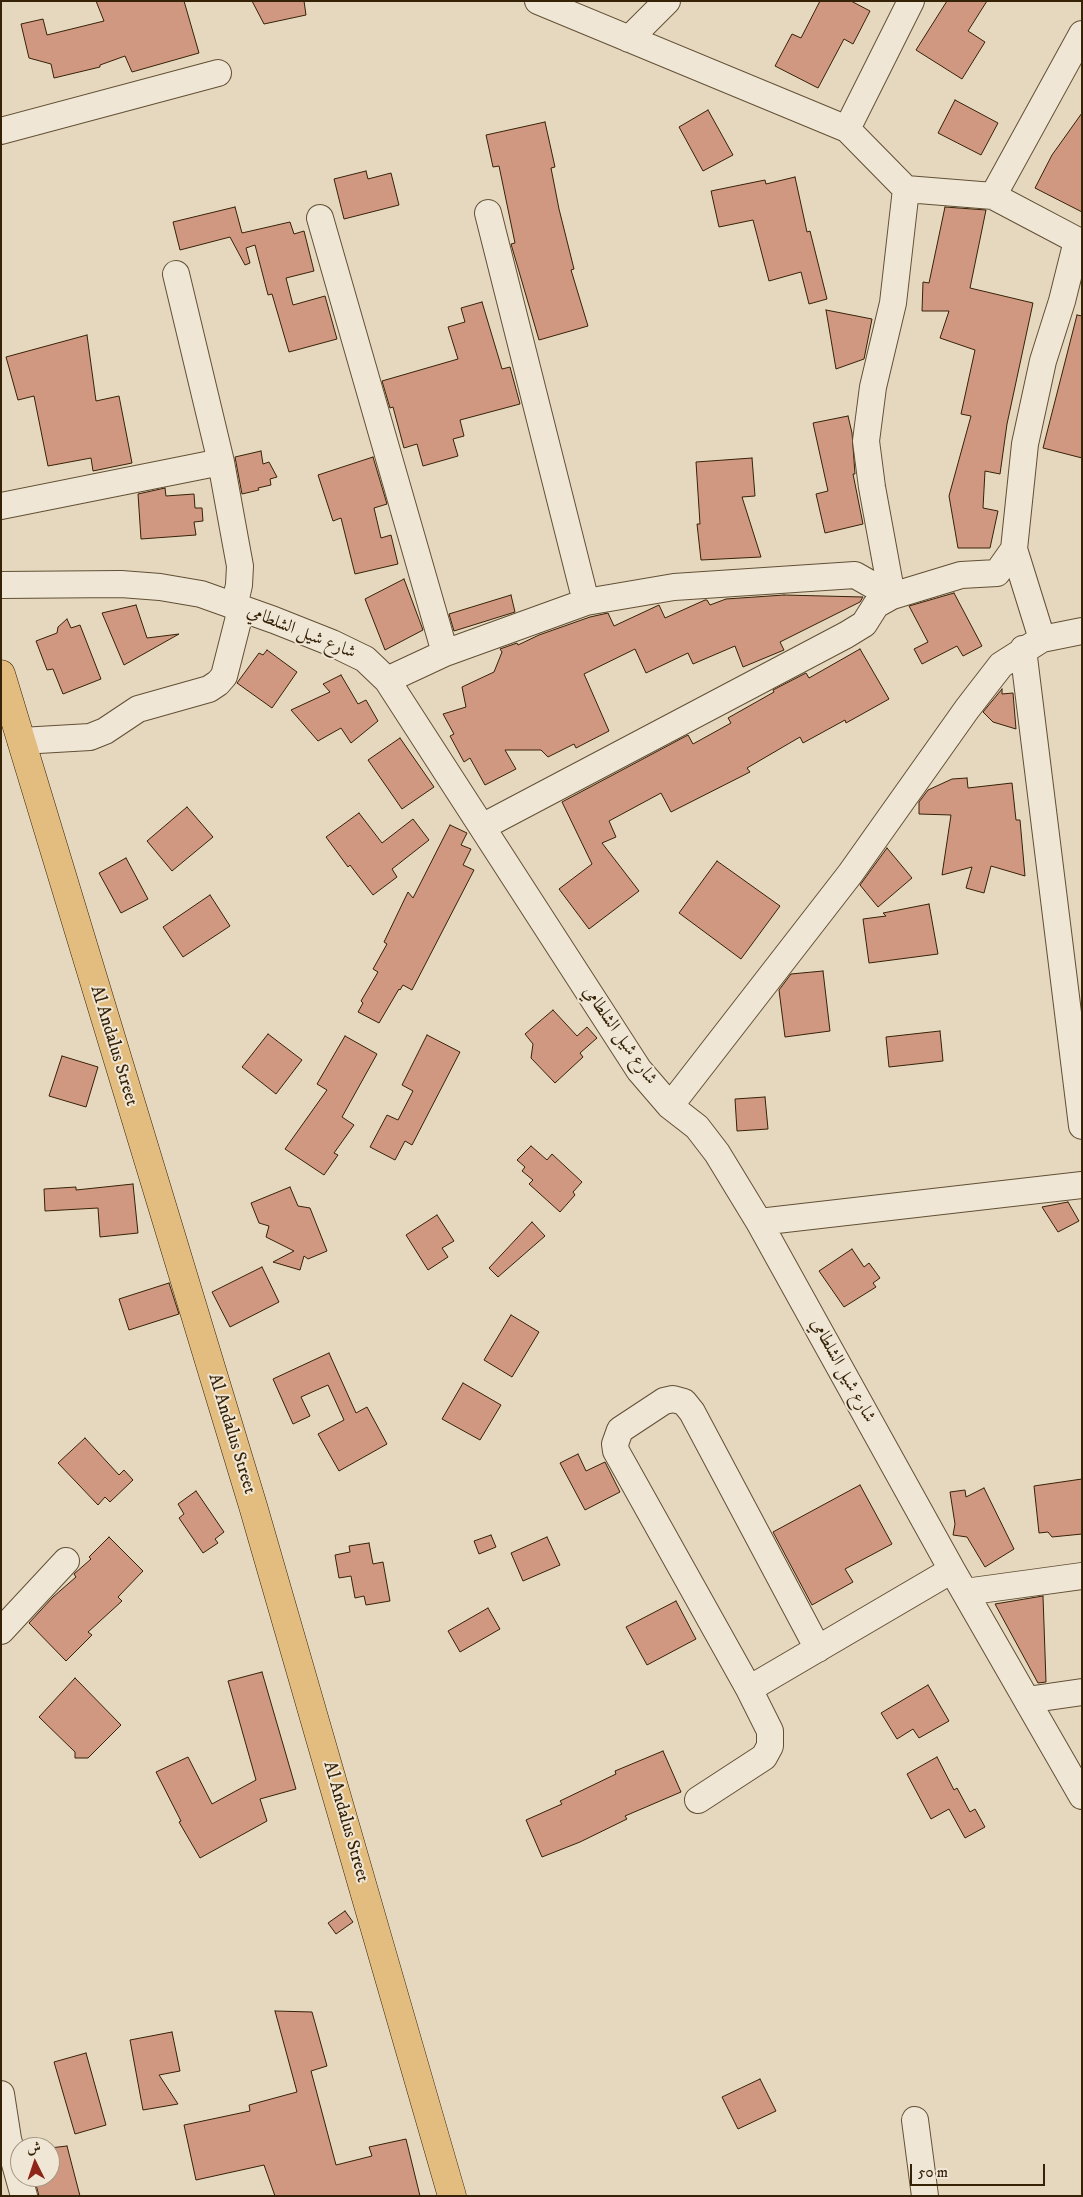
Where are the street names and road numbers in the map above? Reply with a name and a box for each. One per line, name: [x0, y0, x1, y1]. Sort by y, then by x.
street label: شارع شيل الشلطامي: [243, 601, 359, 665]
street label: شارع شيل الشلطامي: [577, 982, 661, 1090]
street label: Al Andalus Street: [84, 983, 142, 1109]
street label: شارع شيل الشلطامي: [805, 1315, 879, 1427]
street label: Al Andalus Street: [202, 1371, 260, 1497]
street label: Al Andalus Street: [317, 1759, 373, 1885]

